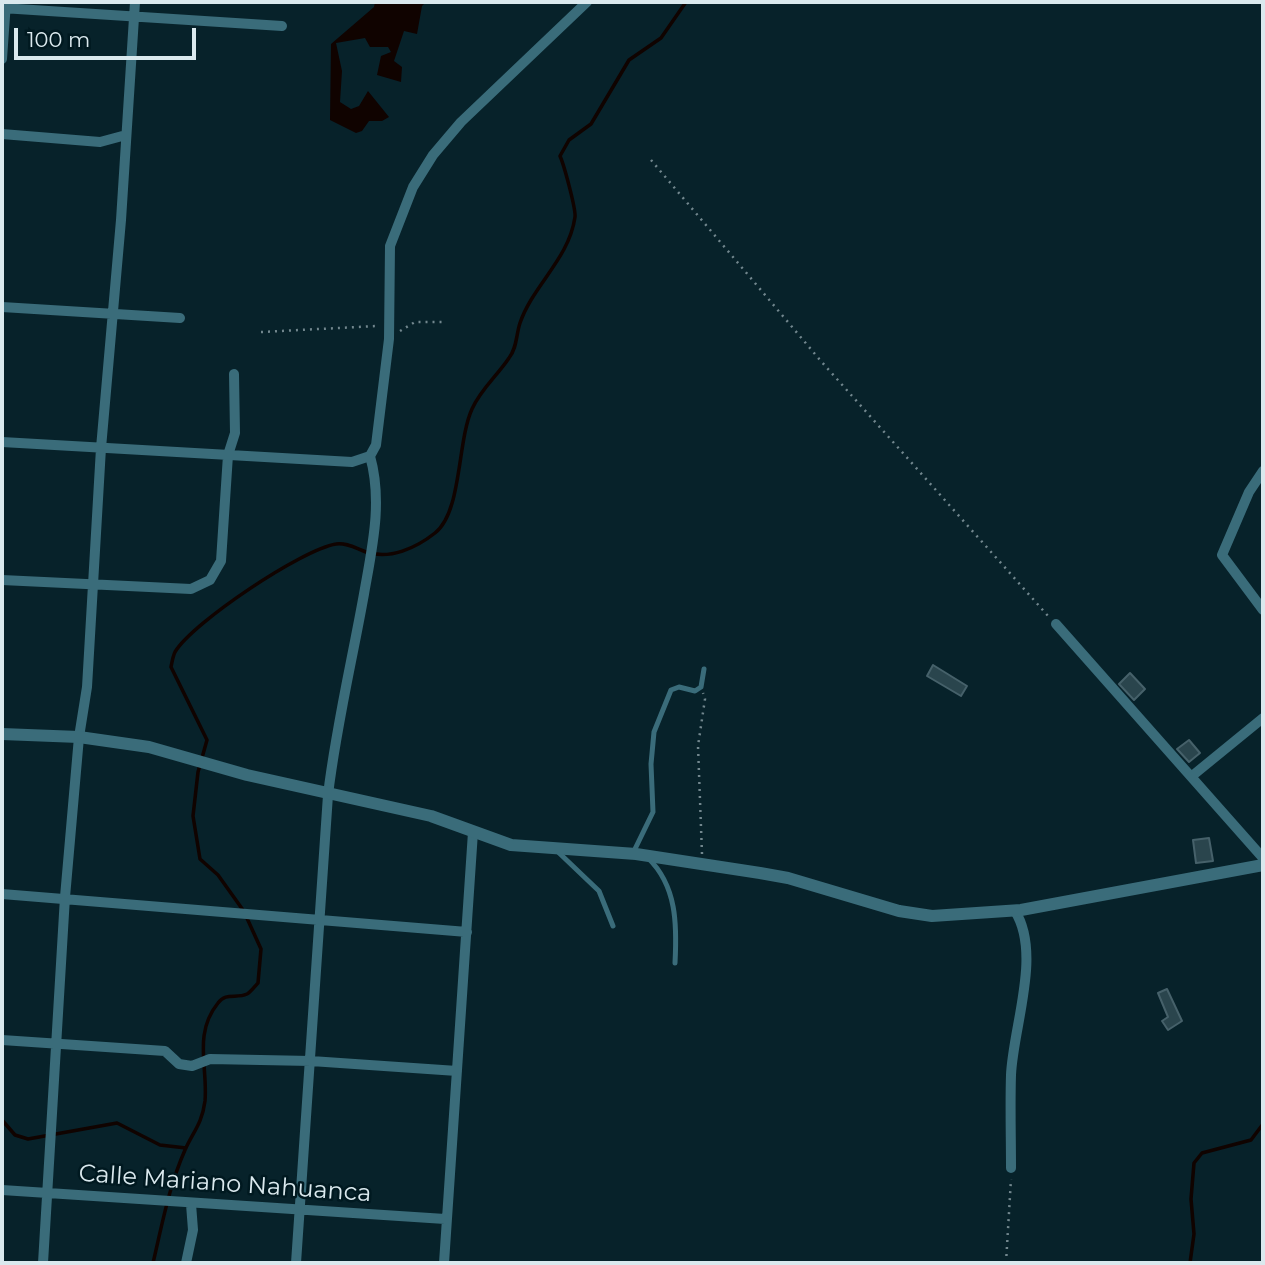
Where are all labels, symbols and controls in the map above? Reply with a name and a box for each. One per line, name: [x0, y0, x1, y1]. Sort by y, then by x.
scale bar: [18, 14, 200, 58]
text: 100 m: [27, 27, 90, 52]
street label: Calle Mariano Nahuanca: [78, 1159, 372, 1209]

